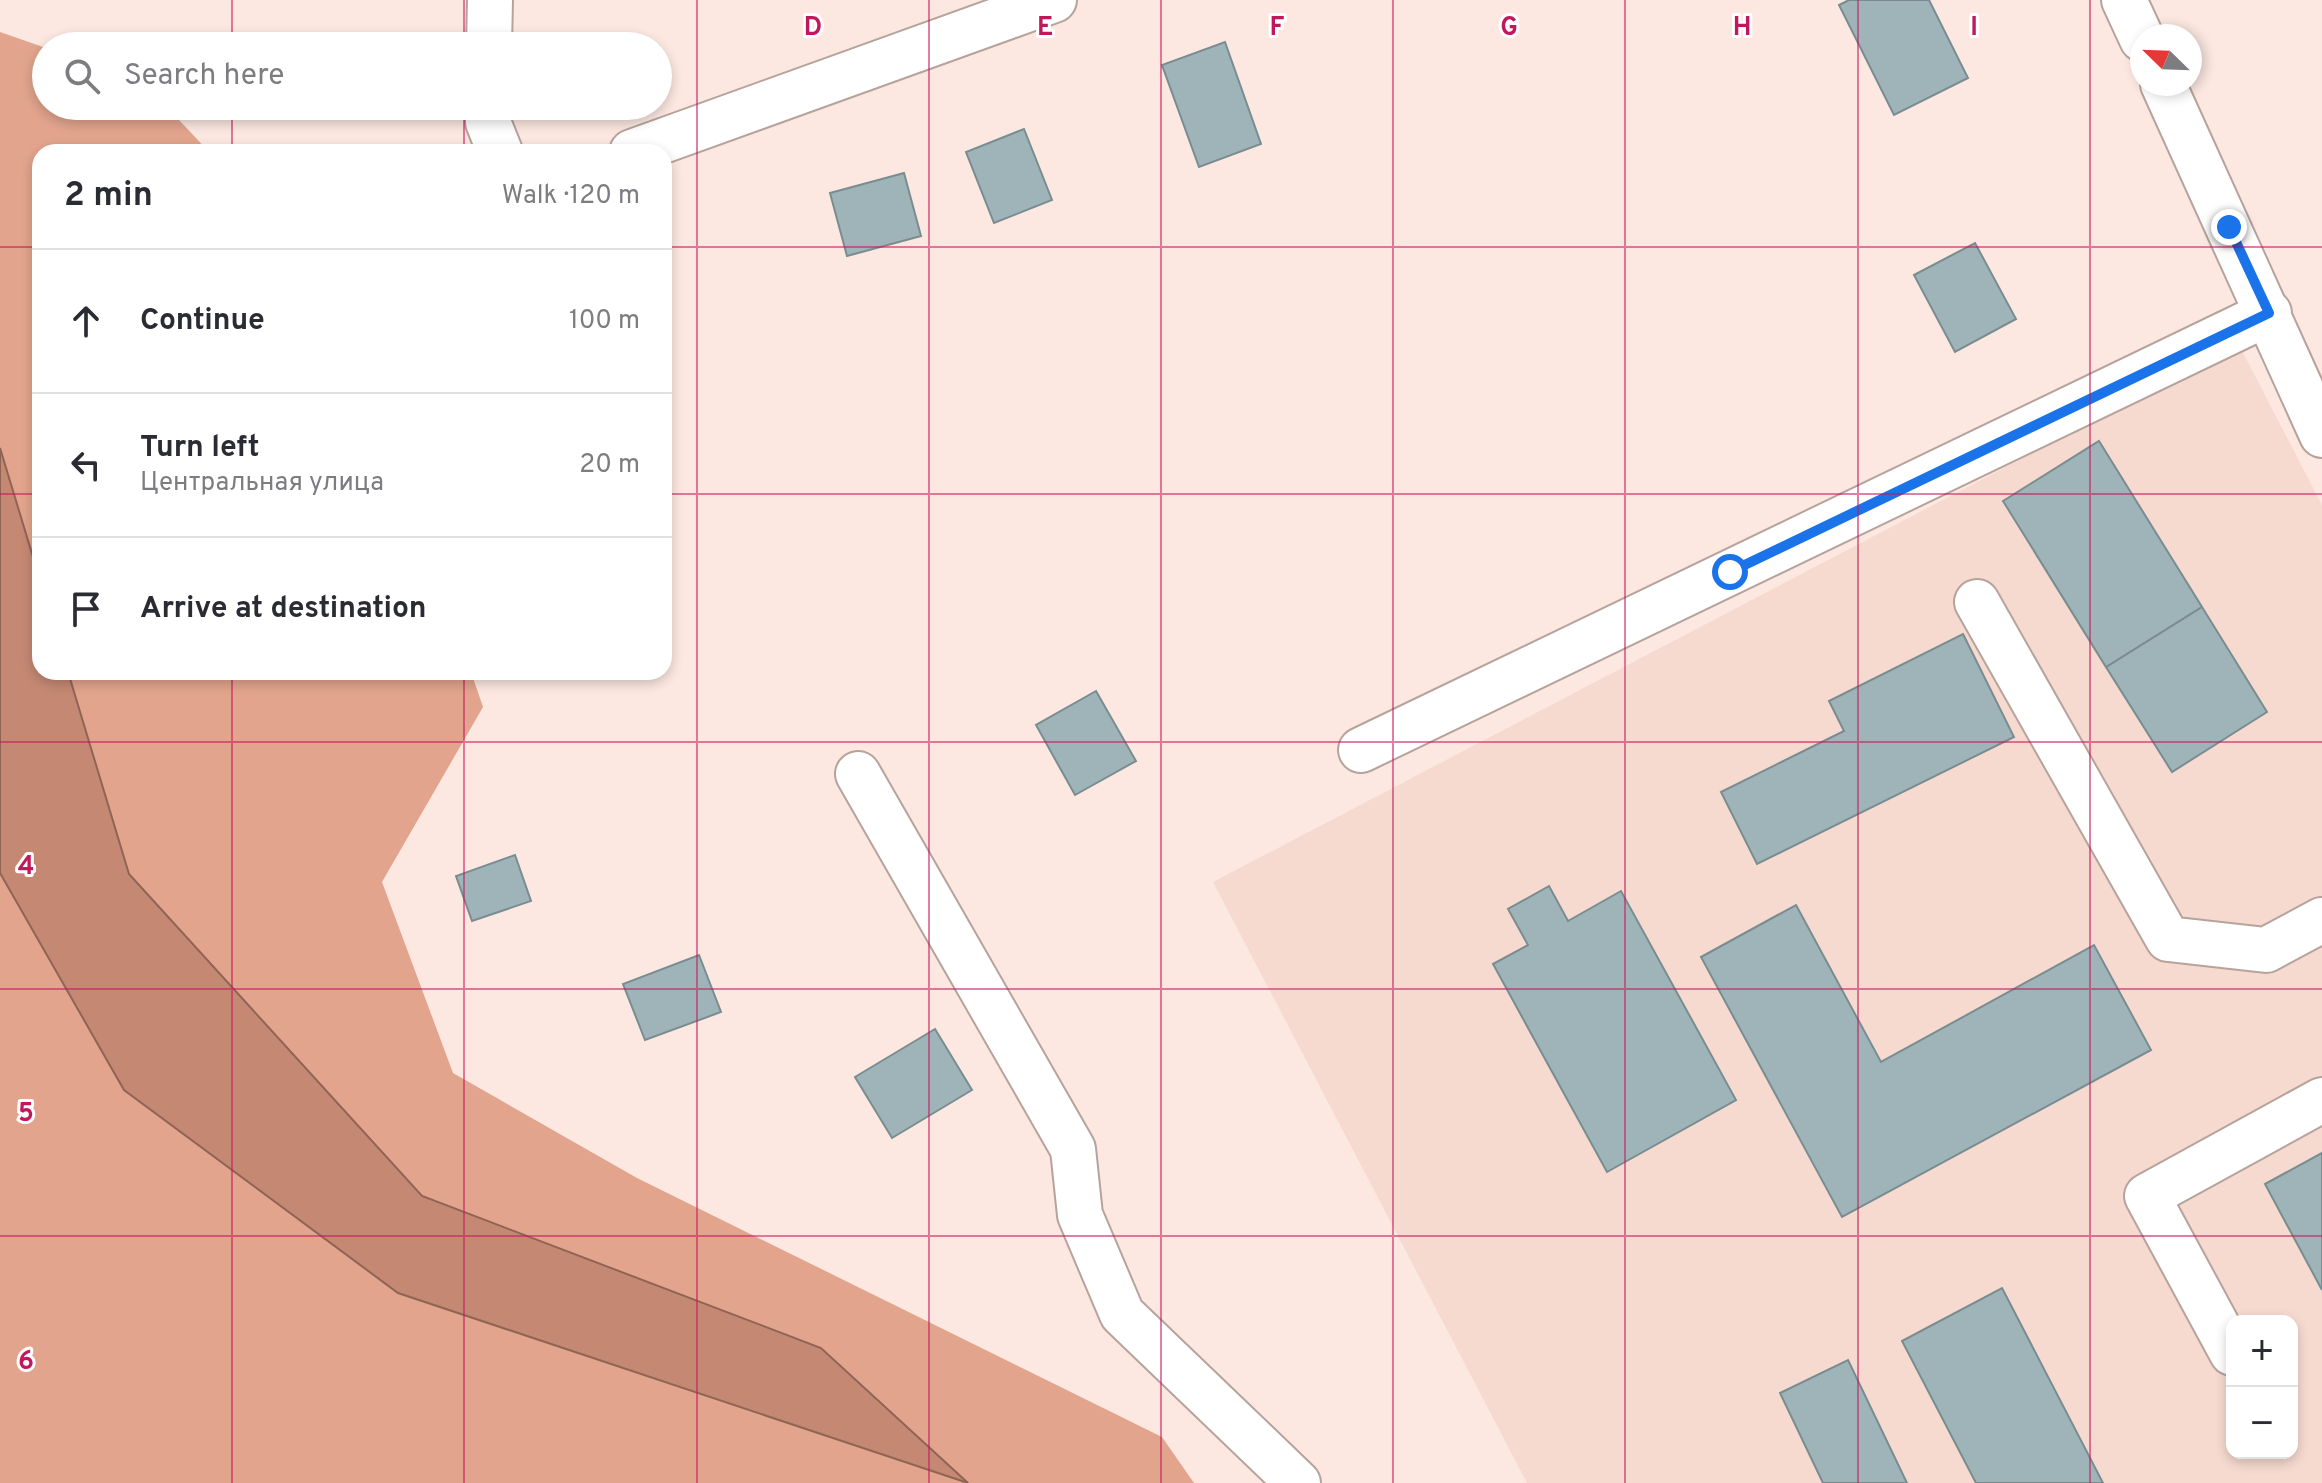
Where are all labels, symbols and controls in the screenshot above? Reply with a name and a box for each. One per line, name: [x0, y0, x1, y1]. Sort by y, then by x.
text: D: [804, 12, 822, 45]
text: E: [1037, 12, 1053, 45]
text: F: [1270, 12, 1285, 45]
text: G: [1500, 12, 1518, 45]
text: H: [1733, 12, 1751, 45]
text: I: [1970, 12, 1978, 45]
north arrow: [2130, 24, 2202, 96]
search box: [32, 32, 672, 120]
icon: search: [60, 54, 104, 98]
text: Search here: [124, 58, 284, 95]
text: 2 min: [64, 175, 153, 218]
text: Walk · 120 m: [502, 180, 640, 213]
route end: [2211, 209, 2247, 245]
icon: ahead: [64, 299, 108, 343]
text: Continue: [140, 303, 265, 340]
text: 100 m: [569, 305, 640, 338]
text: Turn left: [140, 430, 260, 467]
icon: left: [64, 443, 108, 487]
text: 20 m: [579, 449, 640, 482]
text: Центральная улица: [140, 467, 384, 500]
route start: [1712, 554, 1748, 590]
icon: arrive: [64, 587, 108, 631]
text: Arrive at destination: [140, 591, 426, 628]
text: 4: [18, 851, 34, 884]
text: 5: [18, 1098, 34, 1131]
map controls: [2226, 1315, 2298, 1459]
button: +: [2226, 1315, 2298, 1387]
text: 6: [18, 1346, 34, 1379]
button: −: [2226, 1387, 2298, 1459]

